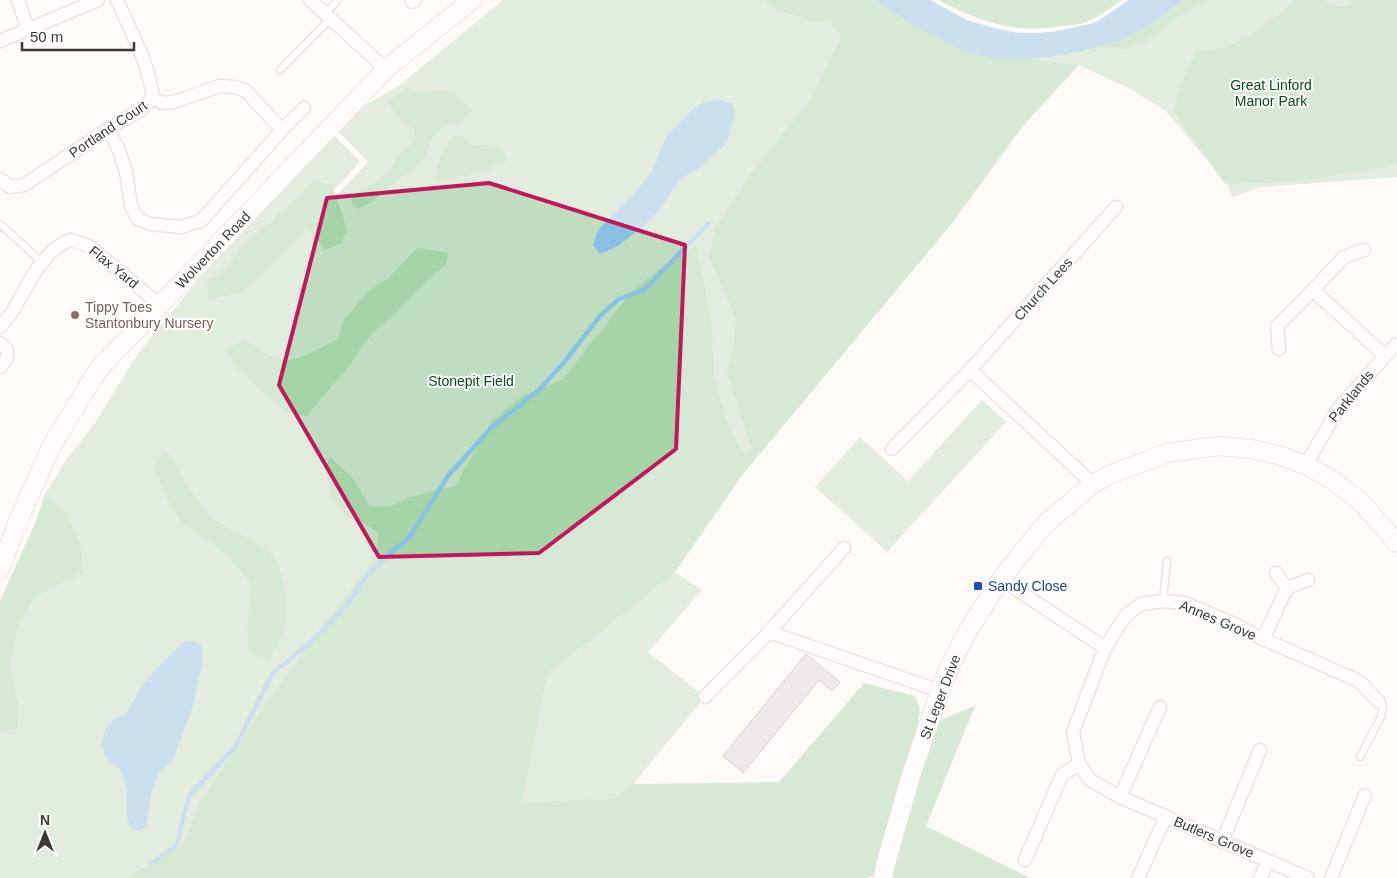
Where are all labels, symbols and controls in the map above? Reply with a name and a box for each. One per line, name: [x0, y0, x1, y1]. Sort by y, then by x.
scale bar: [22, 20, 135, 52]
text: 50 m: [30, 28, 63, 45]
park label: Great Linford Manor Park: [1230, 77, 1312, 109]
street label: Portland Court: [66, 97, 150, 161]
street label: Wolverton Road: [172, 208, 254, 292]
street label: Flax Yard: [86, 242, 142, 292]
street label: Church Lees: [1010, 254, 1076, 324]
place label: Tippy Toes Stantonbury Nursery: [85, 299, 213, 331]
marker: Tippy Toes Stantonbury Nursery: [69, 309, 81, 321]
street label: Parklands: [1325, 367, 1377, 425]
park label: Stonepit Field: [428, 373, 514, 389]
place label: Sandy Close: [988, 578, 1068, 594]
marker: Sandy Close: [972, 580, 984, 592]
street label: Annes Grove: [1177, 597, 1259, 643]
street label: St Leger Drive: [916, 652, 964, 742]
north arrow: [20, 808, 70, 858]
text: N: [40, 812, 50, 828]
street label: Butlers Grove: [1171, 813, 1257, 861]

